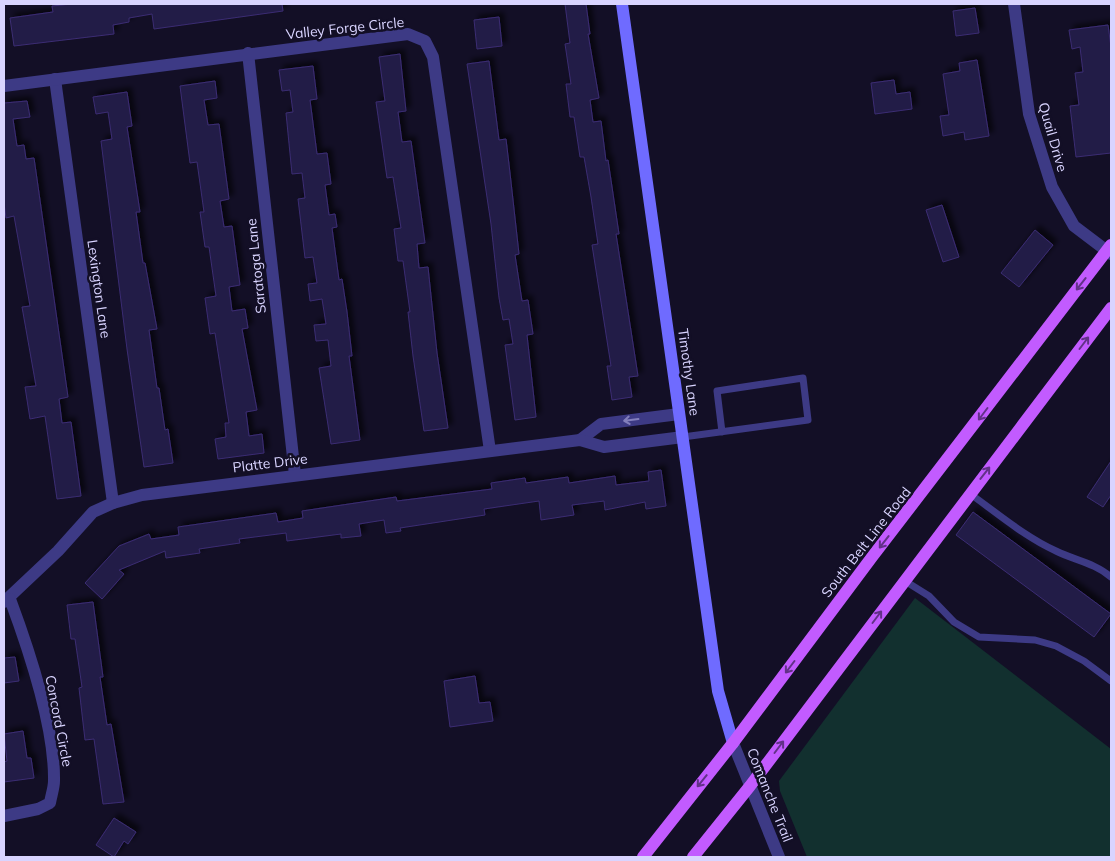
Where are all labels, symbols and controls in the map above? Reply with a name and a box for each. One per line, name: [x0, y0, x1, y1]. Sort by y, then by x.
street label: Valley Forge Circle: [285, 13, 405, 43]
street label: Quail Drive: [1035, 100, 1071, 174]
street label: Saratoga Lane: [242, 217, 270, 315]
street label: Lexington Lane: [83, 239, 115, 339]
one-way arrow: [1076, 277, 1087, 290]
street label: Timothy Lane: [674, 327, 704, 417]
one-way arrow: [1079, 337, 1090, 350]
one-way arrow: [978, 407, 989, 420]
one-way arrow: [623, 415, 639, 425]
street label: Platte Drive: [231, 449, 309, 477]
one-way arrow: [979, 467, 990, 480]
street label: South Belt Line Road: [817, 483, 915, 601]
one-way arrow: [878, 535, 889, 548]
one-way arrow: [872, 611, 883, 624]
one-way arrow: [784, 660, 795, 673]
street label: Concord Circle: [41, 674, 77, 768]
one-way arrow: [774, 741, 785, 754]
street label: Comanche Trail: [743, 745, 797, 845]
one-way arrow: [697, 774, 708, 787]

